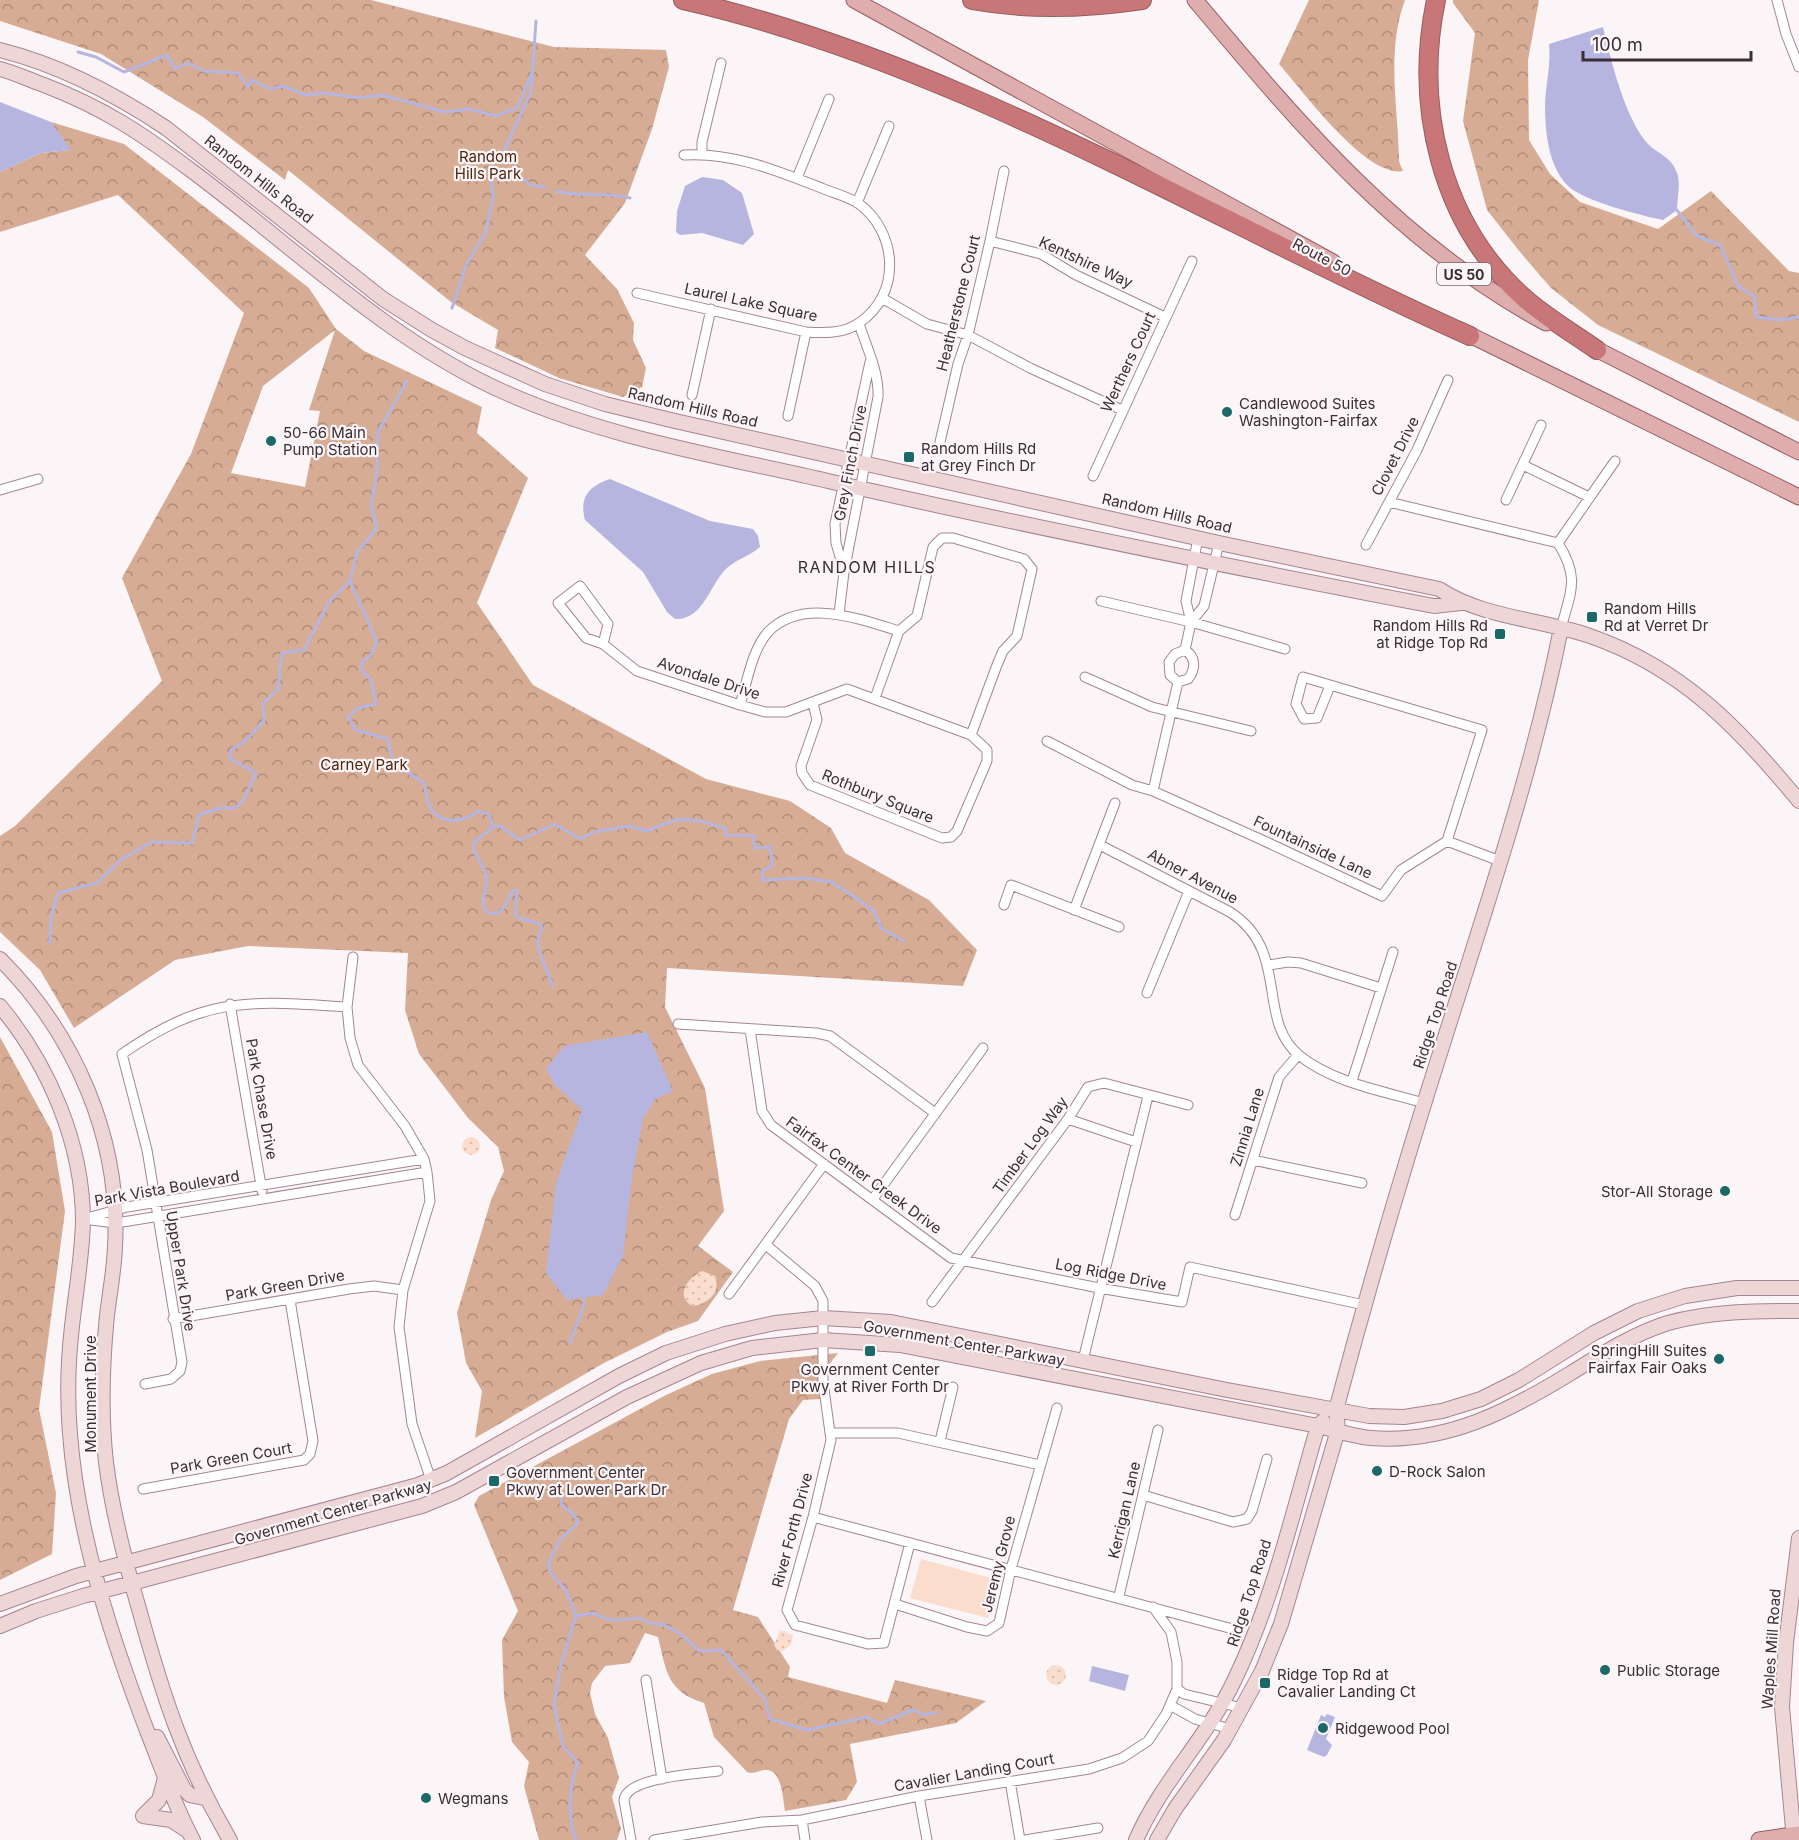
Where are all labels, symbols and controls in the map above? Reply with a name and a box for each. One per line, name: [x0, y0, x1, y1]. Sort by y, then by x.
scale bar: [1583, 24, 1751, 62]
text: 100 m: [1592, 34, 1643, 55]
street label: Random Hills Road: [201, 131, 317, 227]
park label: Random Hills Park: [455, 147, 522, 183]
street label: Kentshire Way: [1036, 232, 1136, 292]
street label: Heatherstone Court: [932, 233, 984, 373]
street label: Route 50: [1289, 234, 1355, 280]
road number: US 50: [1437, 263, 1491, 285]
street label: Laurel Lake Square: [683, 279, 819, 325]
street label: Werthers Court: [1096, 309, 1160, 415]
street label: Random Hills Road: [626, 383, 760, 431]
place label: Candlewood Suites Washington-Fairfax: [1239, 394, 1378, 430]
street label: Grey Finch Drive: [829, 403, 871, 523]
marker: Candlewood Suites Washington-Fairfax: [1220, 405, 1234, 419]
street label: Clovet Drive: [1367, 413, 1423, 499]
place label: 50-66 Main Pump Station: [283, 423, 377, 459]
marker: 50-66 Main Pump Station: [264, 434, 278, 448]
place label: Random Hills Rd at Grey Finch Dr: [921, 439, 1036, 475]
marker: Random Hills Rd at Grey Finch Dr: [902, 450, 916, 464]
street label: Random Hills Road: [1100, 489, 1234, 537]
district label: RANDOM HILLS: [798, 557, 936, 577]
place label: Random Hills Rd at Verret Dr: [1604, 599, 1709, 635]
marker: Random Hills Rd at Verret Dr: [1585, 610, 1599, 624]
place label: Random Hills Rd at Ridge Top Rd: [1373, 616, 1488, 652]
marker: Random Hills Rd at Ridge Top Rd: [1493, 627, 1507, 641]
street label: Avondale Drive: [655, 652, 763, 704]
park label: Carney Park: [320, 755, 408, 774]
street label: Rothbury Square: [819, 765, 937, 827]
street label: Fountainside Lane: [1250, 811, 1376, 883]
street label: Abner Avenue: [1145, 844, 1241, 908]
street label: Ridge Top Road: [1409, 959, 1461, 1071]
street label: Park Chase Drive: [242, 1037, 282, 1161]
street label: Zinnia Lane: [1226, 1085, 1268, 1169]
street label: Timber Log Way: [988, 1092, 1072, 1197]
street label: Fairfax Center Creek Drive: [782, 1112, 946, 1238]
street label: Park Vista Boulevard: [93, 1166, 241, 1210]
place label: Stor-All Storage: [1601, 1182, 1713, 1201]
marker: Stor-All Storage: [1718, 1184, 1732, 1198]
street label: Upper Park Drive: [162, 1209, 200, 1333]
street label: Log Ridge Drive: [1054, 1254, 1168, 1294]
street label: Park Green Drive: [224, 1265, 346, 1305]
street label: Government Center Parkway: [862, 1316, 1067, 1370]
street label: Monument Drive: [81, 1335, 100, 1453]
place label: SpringHill Suites Fairfax Fair Oaks: [1588, 1341, 1707, 1377]
marker: Government Center Pkwy at River Forth Dr: [863, 1344, 877, 1358]
marker: SpringHill Suites Fairfax Fair Oaks: [1712, 1352, 1726, 1366]
place label: Government Center Pkwy at River Forth Dr: [791, 1360, 949, 1396]
street label: Park Green Court: [169, 1438, 293, 1478]
street label: Kerrigan Lane: [1104, 1460, 1144, 1560]
place label: D-Rock Salon: [1389, 1462, 1486, 1481]
place label: Government Center Pkwy at Lower Park Dr: [506, 1463, 667, 1499]
marker: D-Rock Salon: [1370, 1464, 1384, 1478]
street label: River Forth Drive: [768, 1470, 816, 1590]
marker: Government Center Pkwy at Lower Park Dr: [487, 1474, 501, 1488]
street label: Government Center Parkway: [232, 1475, 434, 1549]
street label: Jeremy Grove: [977, 1514, 1019, 1614]
street label: Ridge Top Road: [1223, 1537, 1275, 1649]
street label: Waples Mill Road: [1757, 1588, 1785, 1710]
place label: Public Storage: [1617, 1661, 1720, 1680]
marker: Public Storage: [1598, 1663, 1612, 1677]
place label: Ridge Top Rd at Cavalier Landing Ct: [1277, 1665, 1416, 1701]
marker: Ridge Top Rd at Cavalier Landing Ct: [1258, 1676, 1272, 1690]
place label: Ridgewood Pool: [1335, 1719, 1450, 1738]
marker: Ridgewood Pool: [1316, 1721, 1330, 1735]
street label: Cavalier Landing Court: [892, 1749, 1056, 1795]
place label: Wegmans: [438, 1789, 508, 1808]
marker: Wegmans: [419, 1791, 433, 1805]

